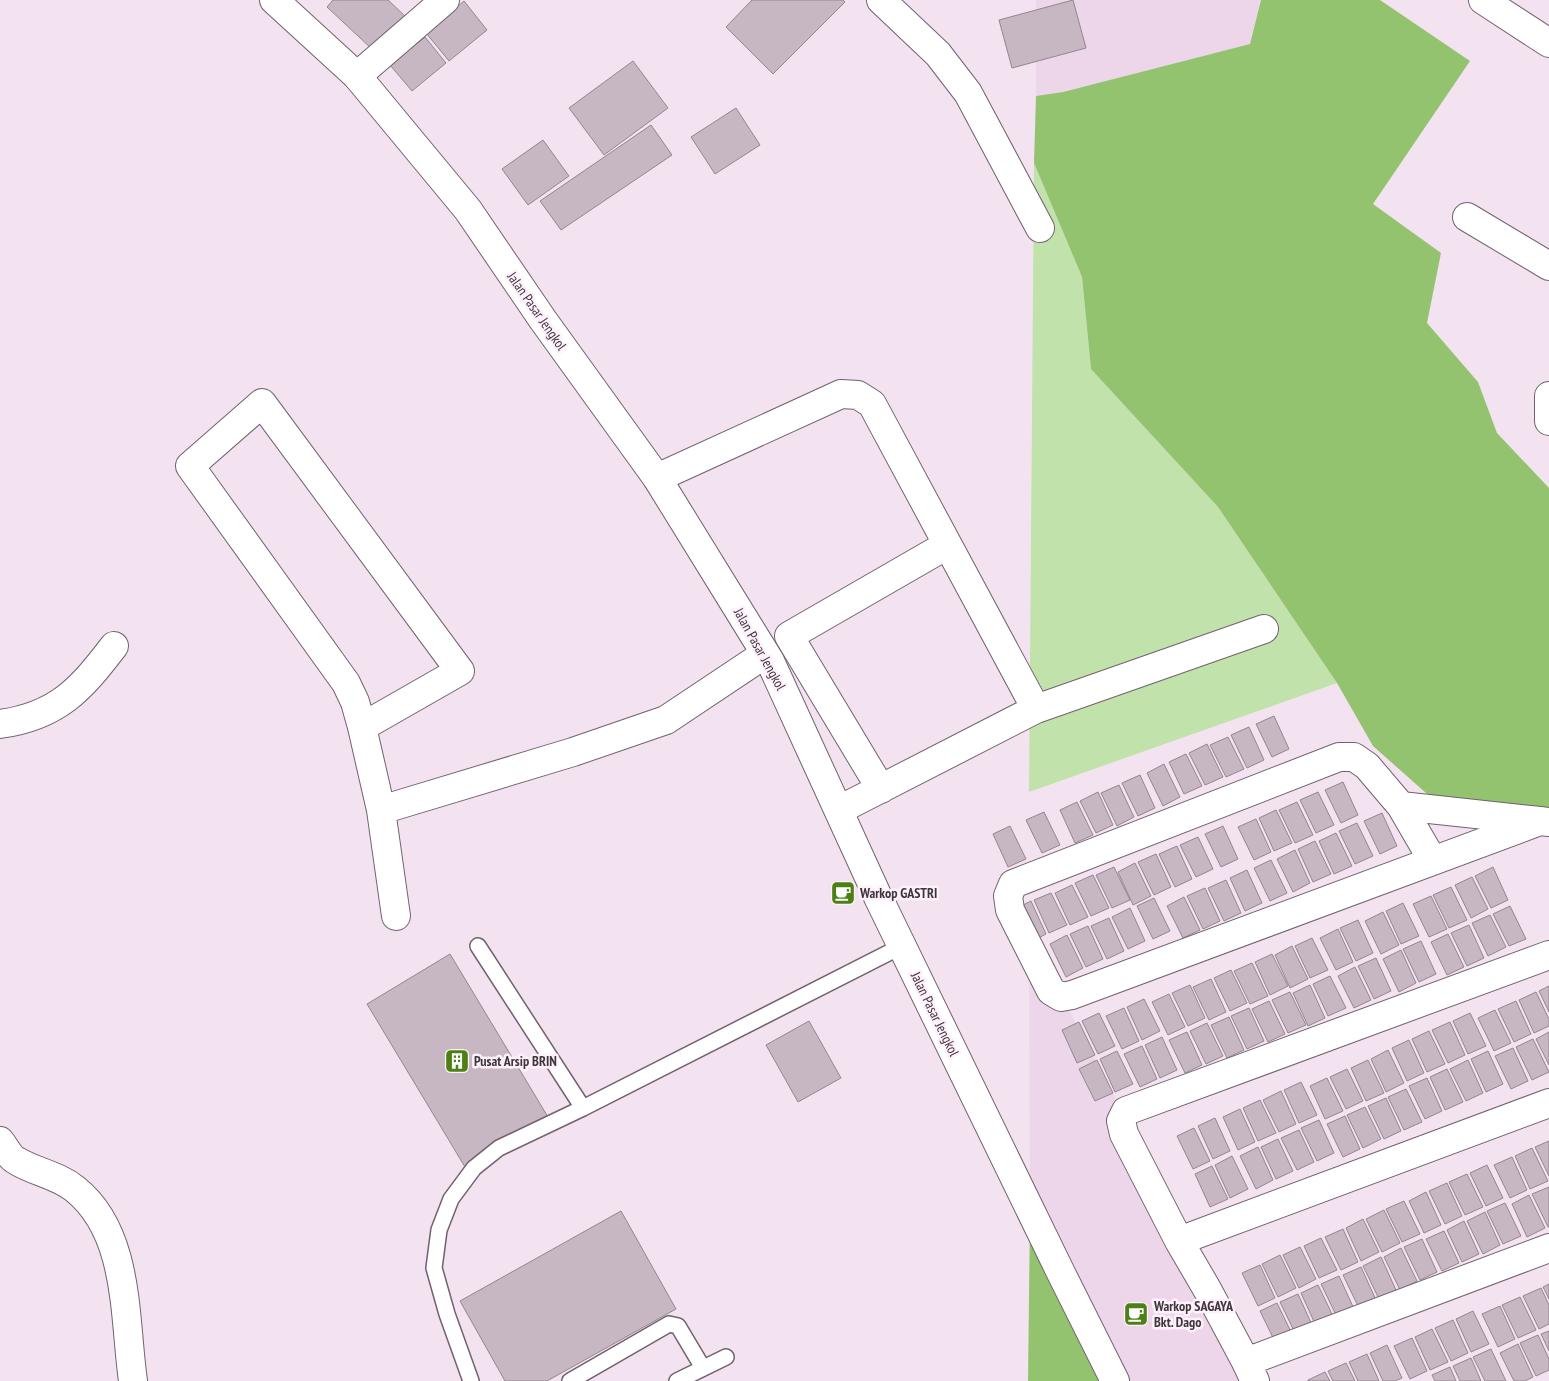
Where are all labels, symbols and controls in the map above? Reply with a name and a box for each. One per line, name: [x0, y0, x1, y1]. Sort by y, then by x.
street label: Jalan Pasar Jengkol: [503, 268, 571, 354]
street label: Jalan Pasar Jengkol: [729, 604, 790, 694]
cafe icon: Warkop GASTRI: [830, 880, 856, 906]
place label: Warkop GASTRI: [859, 884, 937, 902]
street label: Jalan Pasar Jengkol: [906, 968, 963, 1060]
building icon: Pusat Arsip BRIN: [444, 1048, 470, 1074]
place label: Pusat Arsip BRIN: [474, 1052, 557, 1070]
place label: Warkop SAGAYA Bkt. Dago: [1153, 1297, 1234, 1331]
cafe icon: Warkop SAGAYA Bkt. Dago: [1123, 1301, 1149, 1327]

